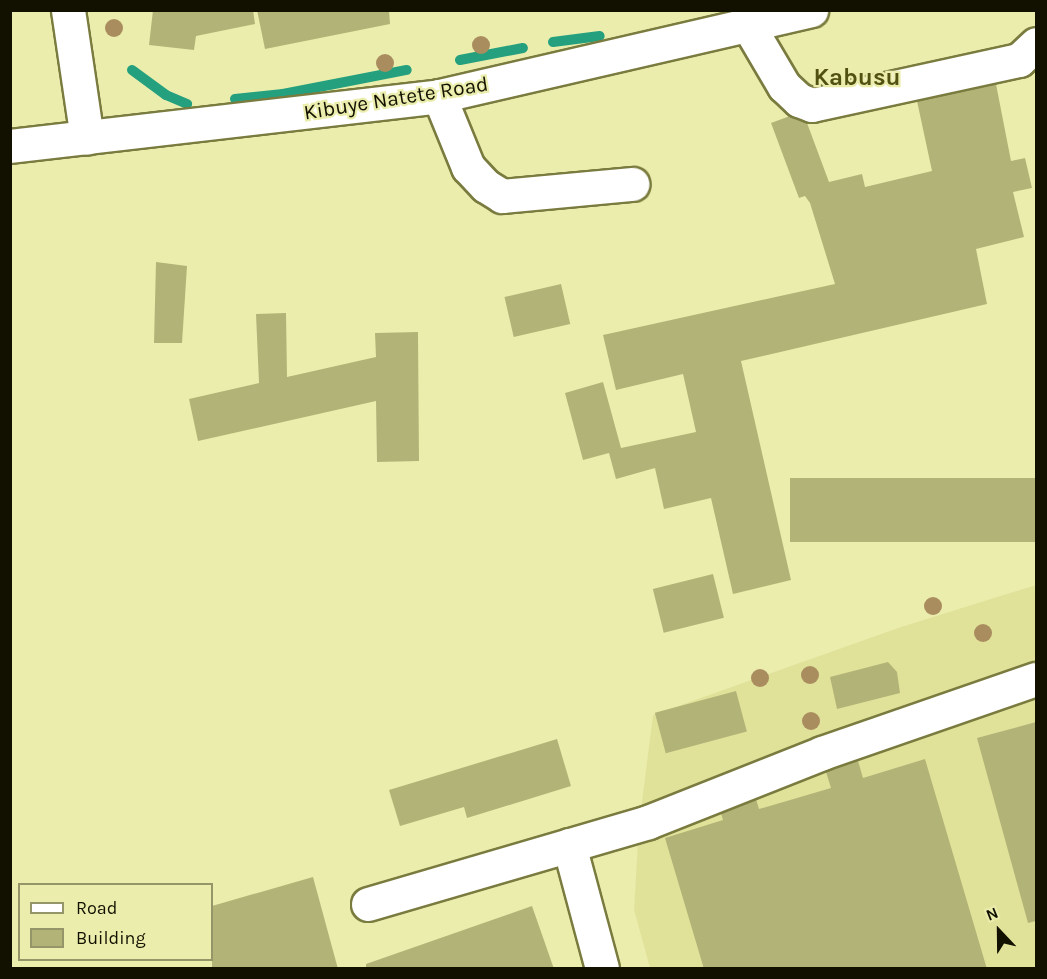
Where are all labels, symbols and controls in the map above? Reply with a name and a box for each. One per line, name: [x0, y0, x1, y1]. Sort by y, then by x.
district label: Kabusu: [813, 64, 901, 92]
street label: Kibuye Natete Road: [302, 71, 490, 125]
legend: [18, 883, 213, 961]
text: Road: [76, 897, 117, 919]
north arrow: [969, 901, 1029, 961]
text: N: [983, 903, 1001, 925]
text: Building: [76, 927, 146, 949]

